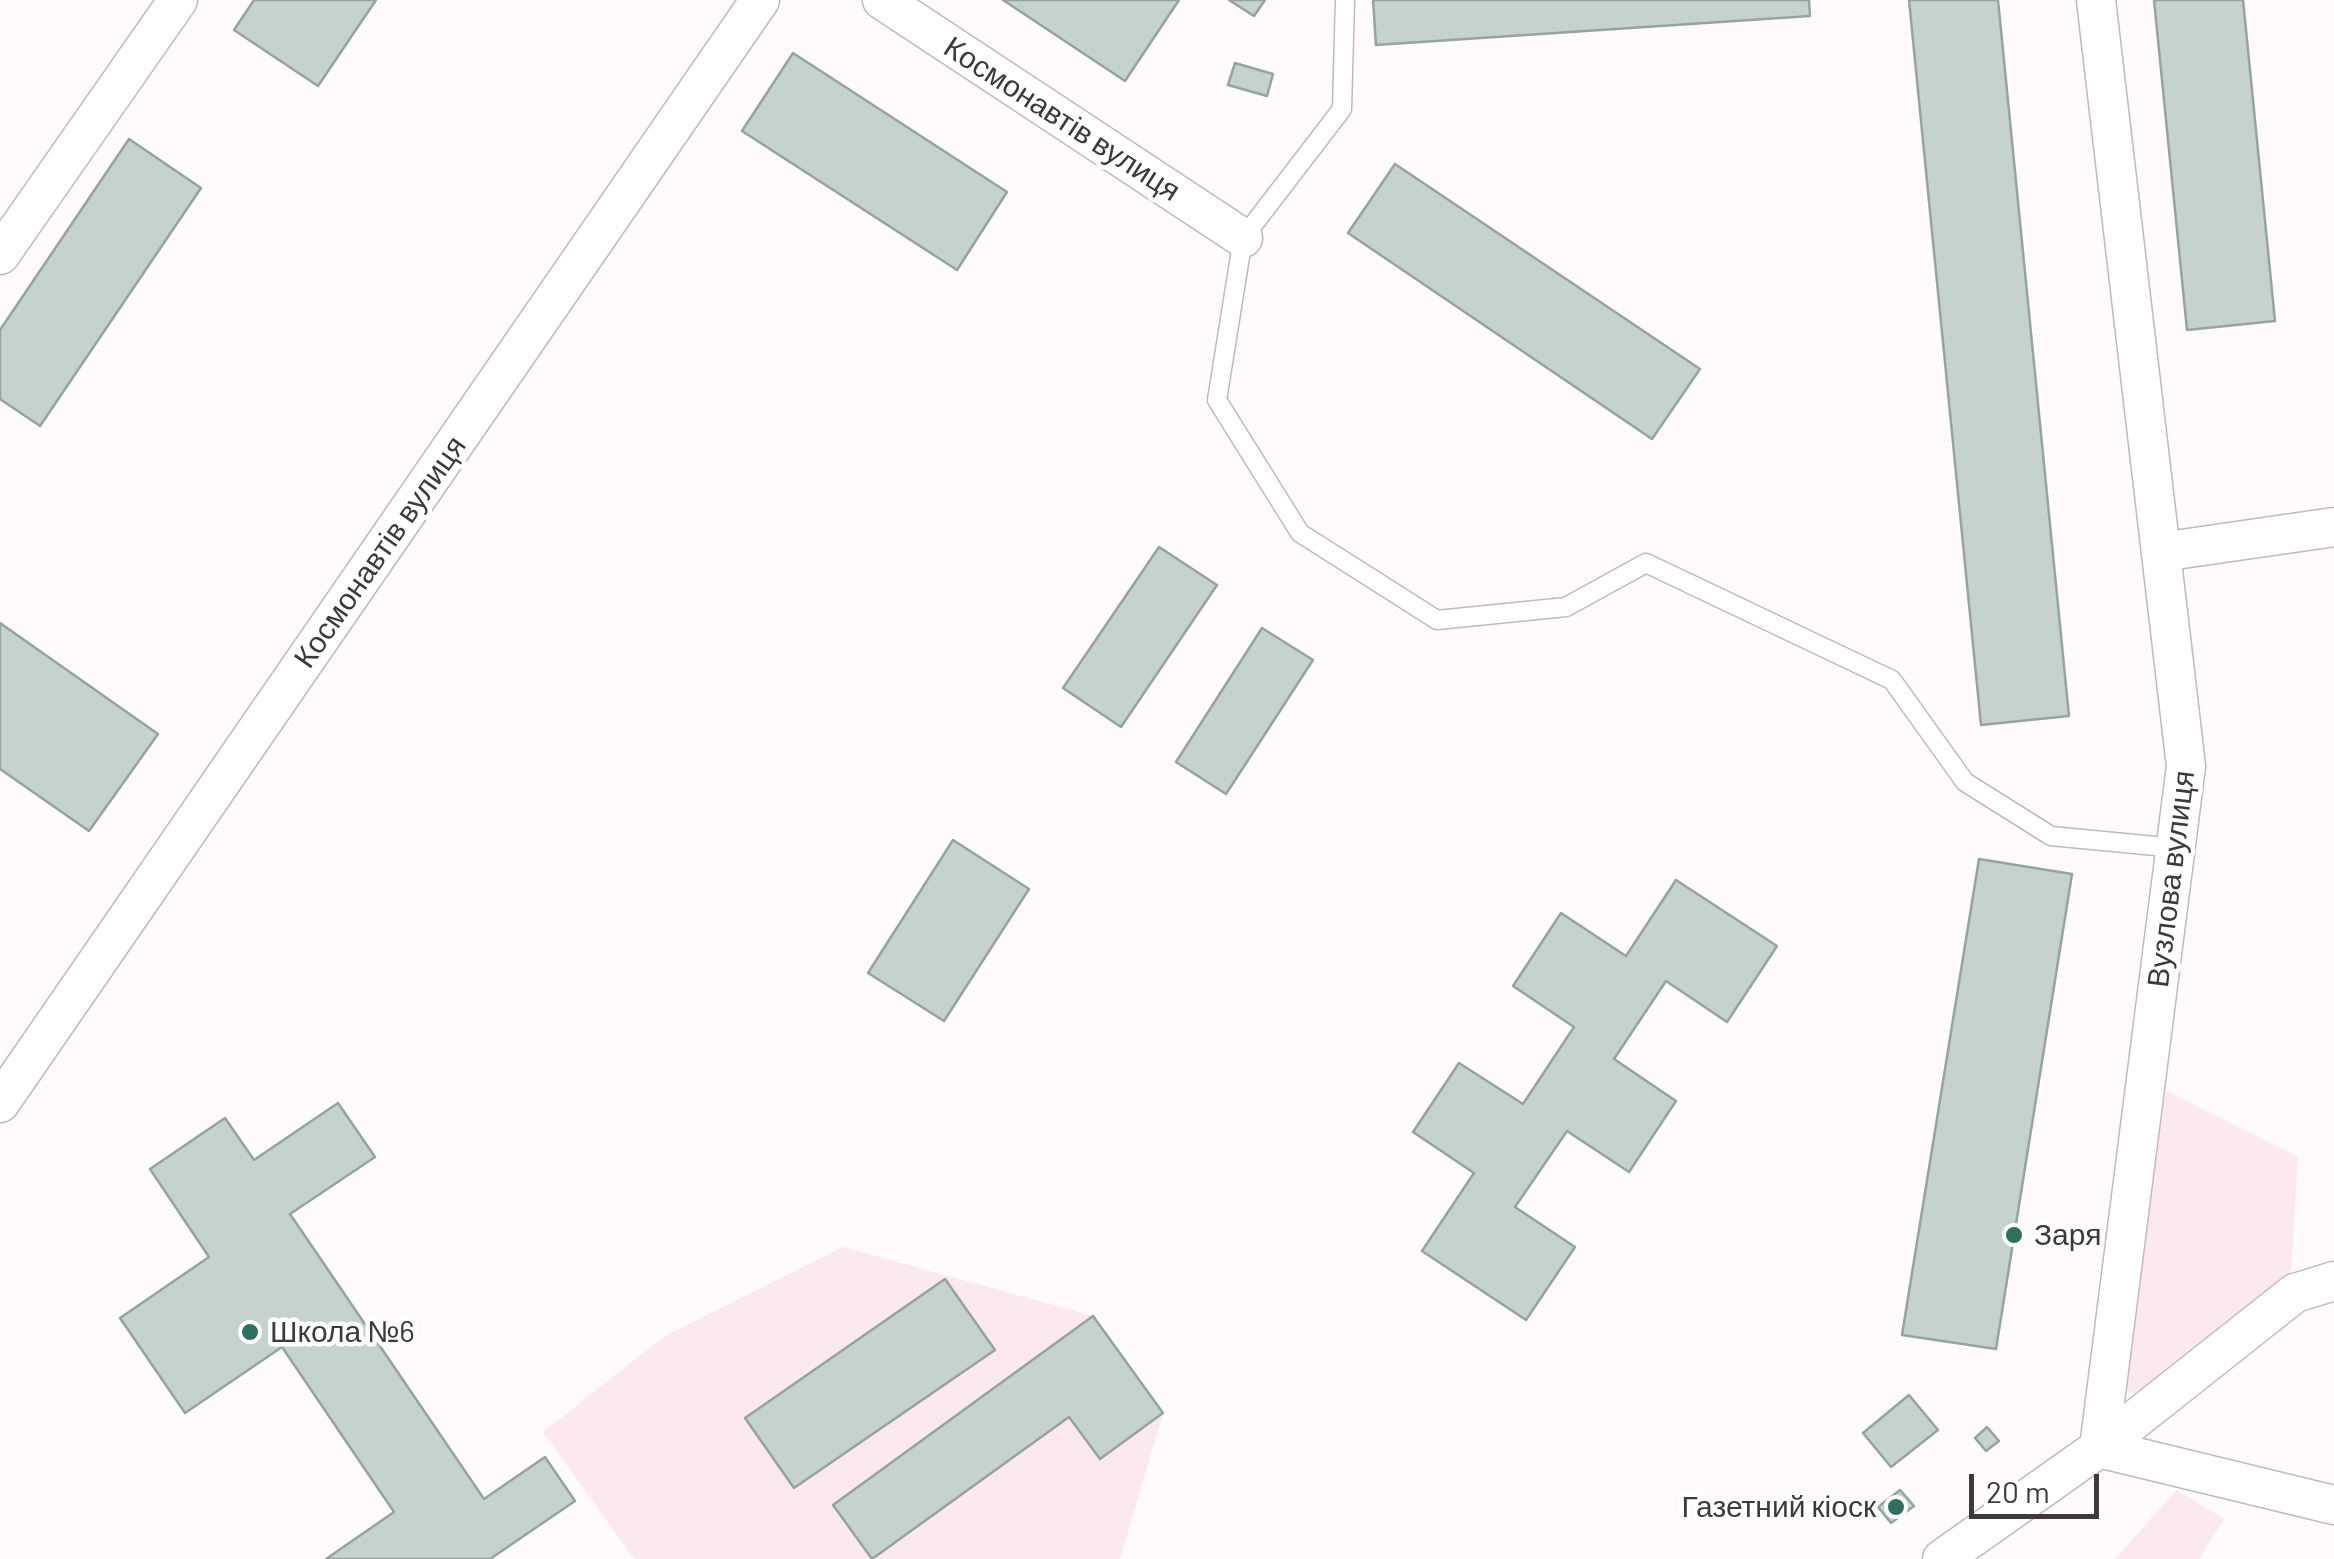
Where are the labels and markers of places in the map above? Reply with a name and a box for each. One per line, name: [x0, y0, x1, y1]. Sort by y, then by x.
place label: Заря: [2034, 1217, 2101, 1253]
marker: Заря: [2003, 1224, 2025, 1246]
place label: Школа №6: [270, 1314, 415, 1350]
marker: Школа №6: [239, 1321, 261, 1343]
place label: Газетний кіоск: [1682, 1489, 1876, 1525]
marker: Газетний кіоск: [1885, 1496, 1907, 1518]

